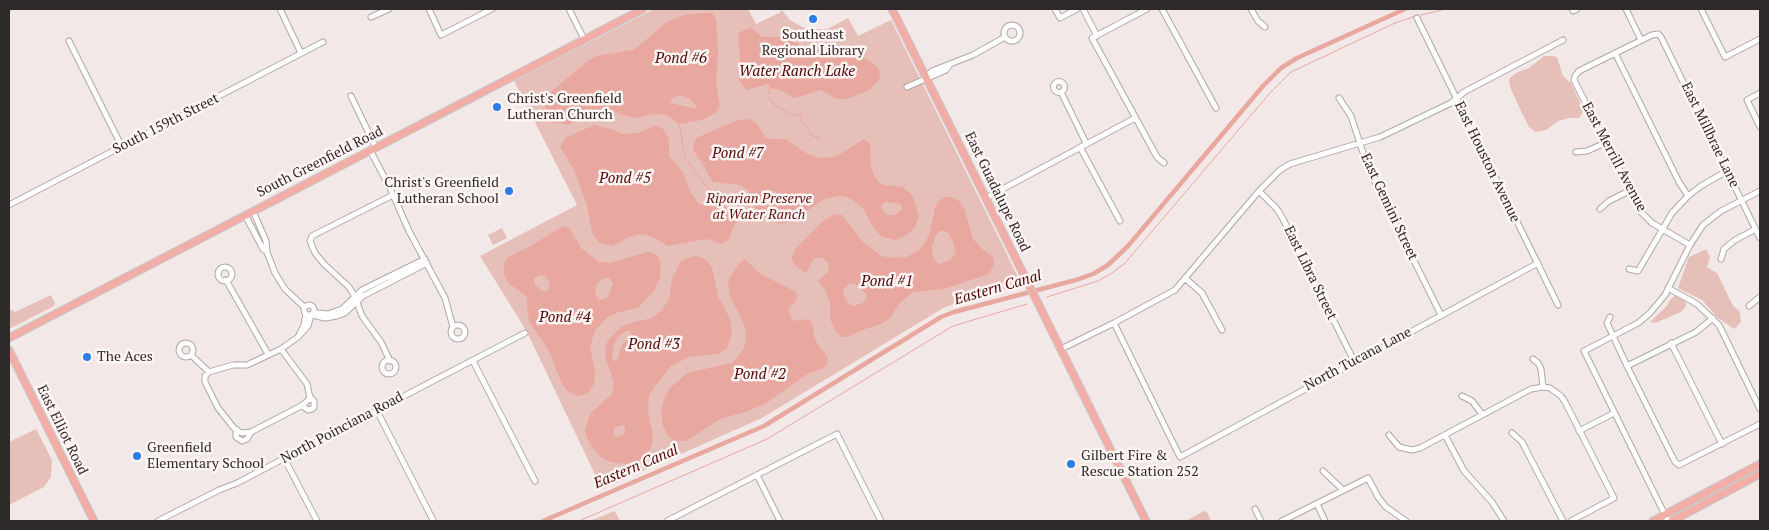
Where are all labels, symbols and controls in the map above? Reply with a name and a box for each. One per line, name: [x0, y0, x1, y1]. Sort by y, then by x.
marker: Southeast Regional Library: [807, 13, 819, 25]
place label: Southeast Regional Library: [762, 27, 864, 59]
water label: Pond #6: [655, 50, 707, 68]
water label: Water Ranch Lake: [739, 63, 855, 81]
street label: East Millbrae Lane: [1677, 80, 1743, 190]
street label: South 159th Street: [110, 90, 222, 158]
place label: Christ's Greenfield Lutheran Church: [507, 91, 622, 124]
street label: East Houston Avenue: [1450, 99, 1524, 225]
street label: East Merrill Avenue: [1578, 99, 1650, 215]
marker: Christ's Greenfield Lutheran Church: [491, 101, 503, 113]
street label: South Greenfield Road: [254, 123, 386, 201]
street label: East Guadalupe Road: [961, 129, 1033, 255]
water label: Pond #7: [712, 145, 764, 163]
street label: East Gemini Street: [1357, 151, 1421, 263]
water label: Pond #5: [599, 170, 651, 188]
place label: Christ's Greenfield Lutheran School: [384, 175, 499, 208]
marker: Christ's Greenfield Lutheran School: [503, 185, 515, 197]
park label: Riparian Preserve at Water Ranch: [706, 191, 812, 223]
street label: East Libra Street: [1280, 223, 1340, 323]
water label: Eastern Canal: [952, 267, 1044, 309]
water label: Pond #1: [861, 273, 913, 291]
water label: Pond #4: [539, 309, 591, 327]
street label: North Tucana Lane: [1302, 324, 1414, 394]
water label: Pond #3: [628, 336, 680, 354]
place label: The Aces: [97, 349, 153, 365]
marker: The Aces: [81, 351, 93, 363]
water label: Pond #2: [734, 366, 786, 384]
street label: East Elliot Road: [33, 382, 91, 478]
street label: North Poinciana Road: [278, 389, 406, 467]
place label: Greenfield Elementary School: [147, 440, 264, 472]
water label: Eastern Canal: [591, 441, 681, 493]
place label: Gilbert Fire & Rescue Station 252: [1081, 448, 1199, 481]
marker: Greenfield Elementary School: [131, 450, 143, 462]
marker: Gilbert Fire & Rescue Station 252: [1065, 458, 1077, 470]

